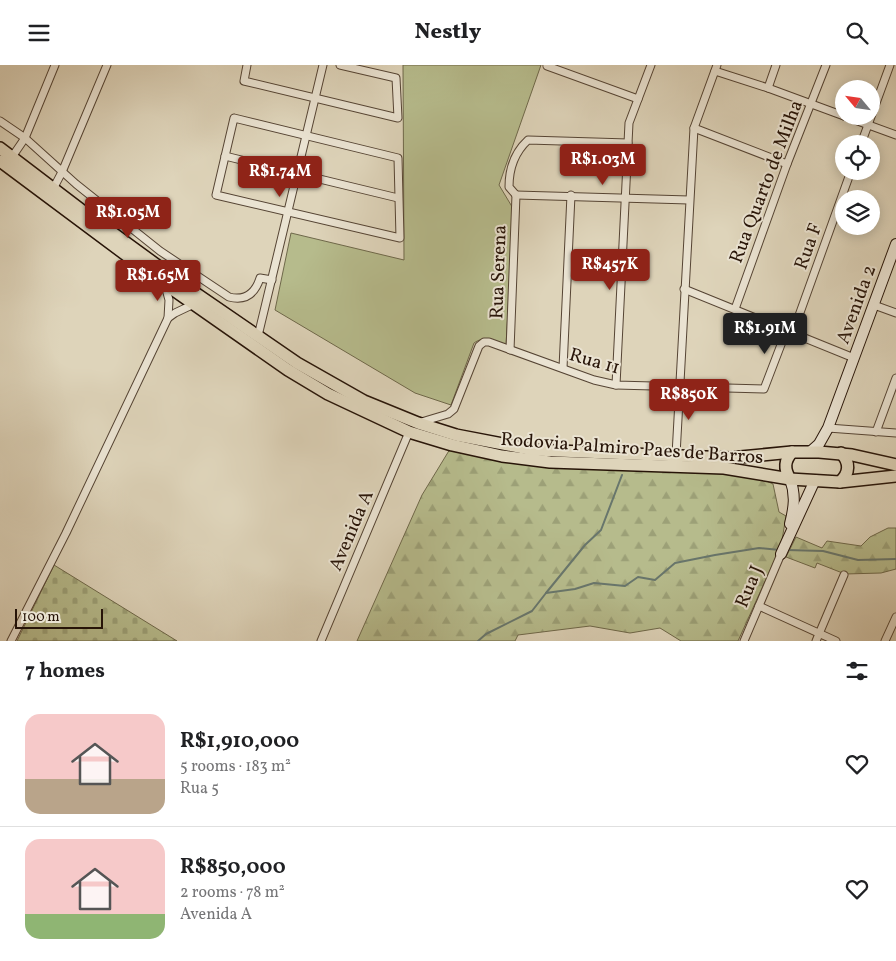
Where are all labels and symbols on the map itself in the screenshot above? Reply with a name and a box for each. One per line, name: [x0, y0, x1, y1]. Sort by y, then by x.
north arrow: [835, 80, 880, 125]
street label: Rua Quarto de Milha: [724, 96, 810, 267]
pin: R$1.03M: [557, 143, 649, 186]
pin: R$1.74M: [234, 155, 326, 198]
pin: R$1.05M: [82, 197, 174, 239]
street label: Rua F: [789, 220, 829, 274]
street label: Rua Serena: [484, 225, 514, 320]
pin: R$457K: [569, 249, 651, 291]
pin: R$1.65M: [112, 259, 204, 302]
street label: Avenida 2: [831, 262, 883, 348]
pin: R$1.91M: [719, 313, 811, 355]
street label: Rua 11: [566, 342, 623, 382]
pin: R$850K: [648, 379, 730, 421]
street label: Rodovia Palmiro Paes de Barros: [500, 427, 764, 471]
street label: Avenida A: [323, 486, 381, 575]
street label: Rua J: [729, 562, 770, 612]
scale bar: [15, 606, 102, 629]

